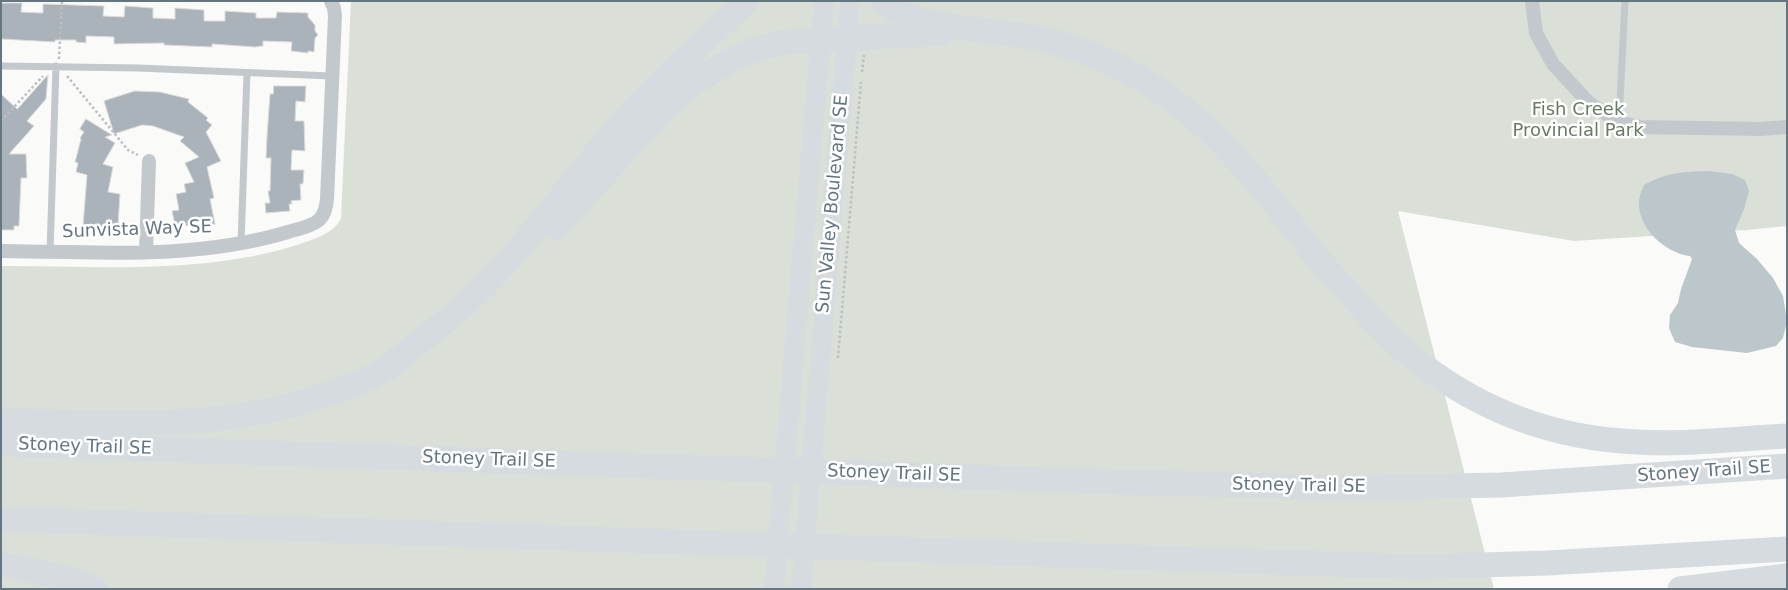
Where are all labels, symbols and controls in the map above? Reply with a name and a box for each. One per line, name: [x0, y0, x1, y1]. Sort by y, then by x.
street label: Sun Valley Boulevard SE: [813, 94, 853, 314]
park label: Fish Creek Provincial Park: [1512, 99, 1644, 142]
street label: Sunvista Way SE: [62, 217, 212, 243]
street label: Stoney Trail SE: [18, 434, 152, 460]
street label: Stoney Trail SE: [422, 447, 556, 473]
street label: Stoney Trail SE: [1637, 457, 1771, 487]
street label: Stoney Trail SE: [827, 461, 961, 487]
street label: Stoney Trail SE: [1232, 474, 1366, 498]

